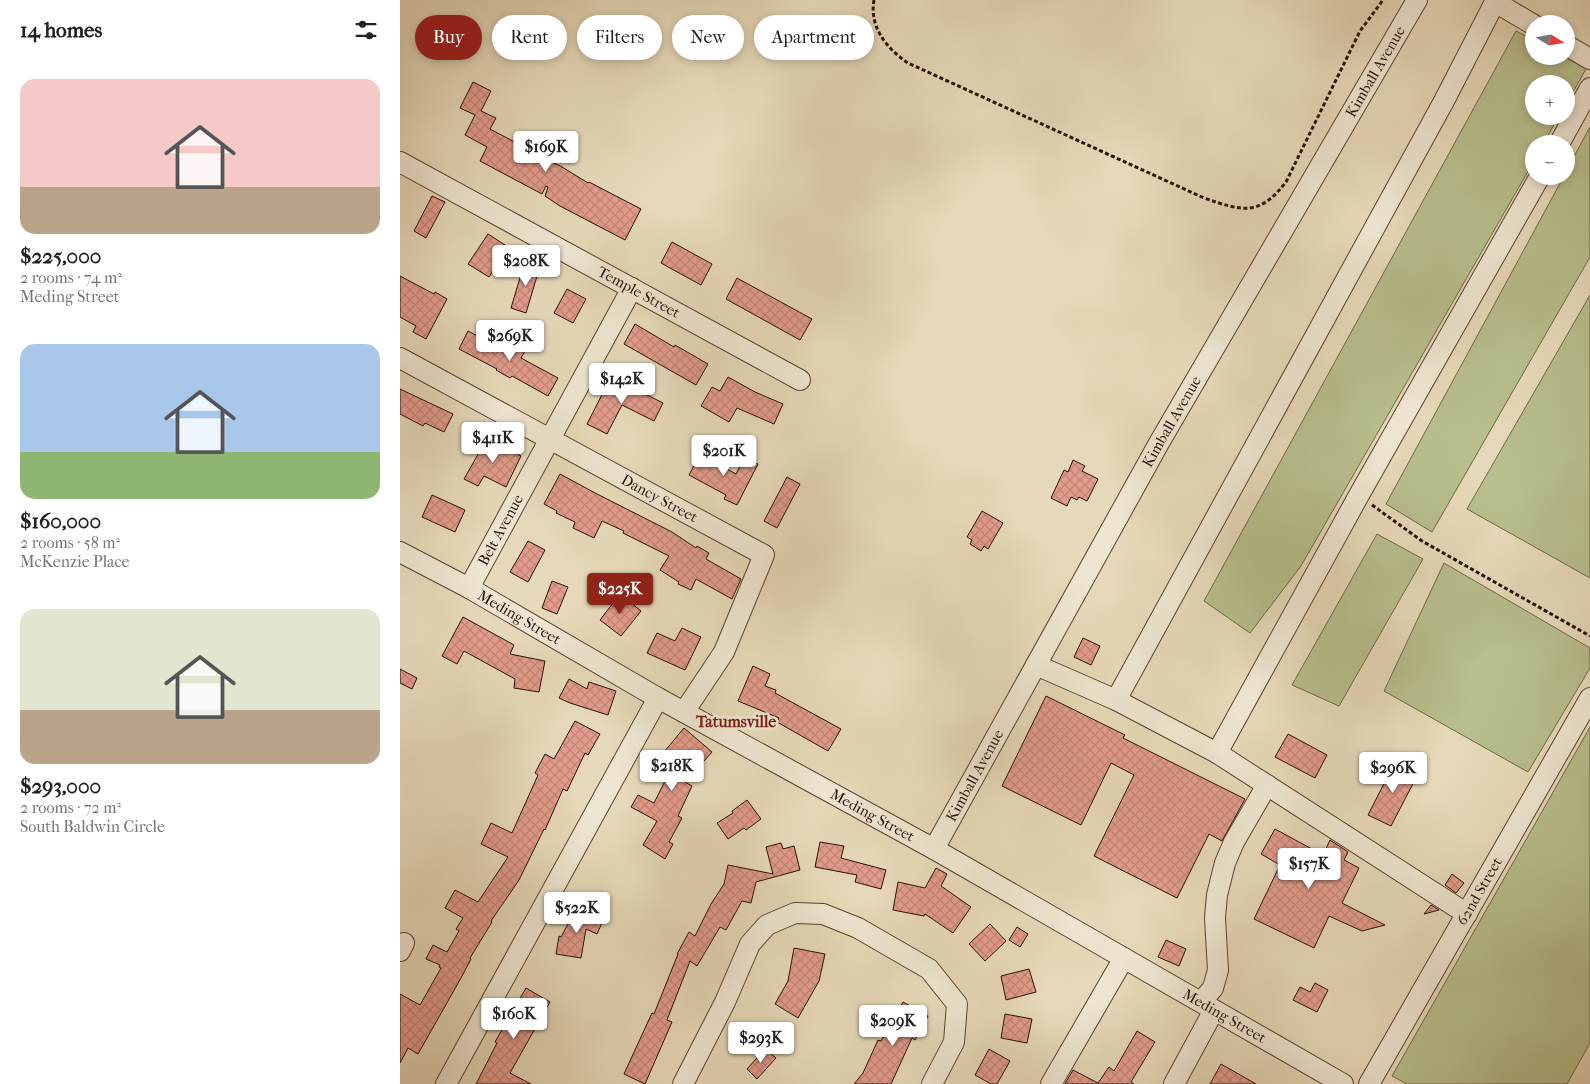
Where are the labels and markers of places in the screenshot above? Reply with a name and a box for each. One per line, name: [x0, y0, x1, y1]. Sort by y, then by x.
pin: $169K: [511, 130, 581, 173]
pin: $208K: [491, 244, 561, 287]
pin: $269K: [475, 320, 545, 362]
pin: $142K: [587, 362, 657, 405]
pin: $411K: [458, 422, 528, 464]
pin: $201K: [689, 434, 759, 477]
pin: $225K: [585, 572, 655, 615]
pin: $218K: [637, 750, 707, 792]
pin: $296K: [1358, 752, 1428, 794]
pin: $157K: [1274, 848, 1344, 890]
pin: $522K: [542, 892, 612, 934]
pin: $160K: [479, 998, 549, 1040]
pin: $209K: [858, 1004, 928, 1047]
pin: $293K: [726, 1022, 796, 1064]

